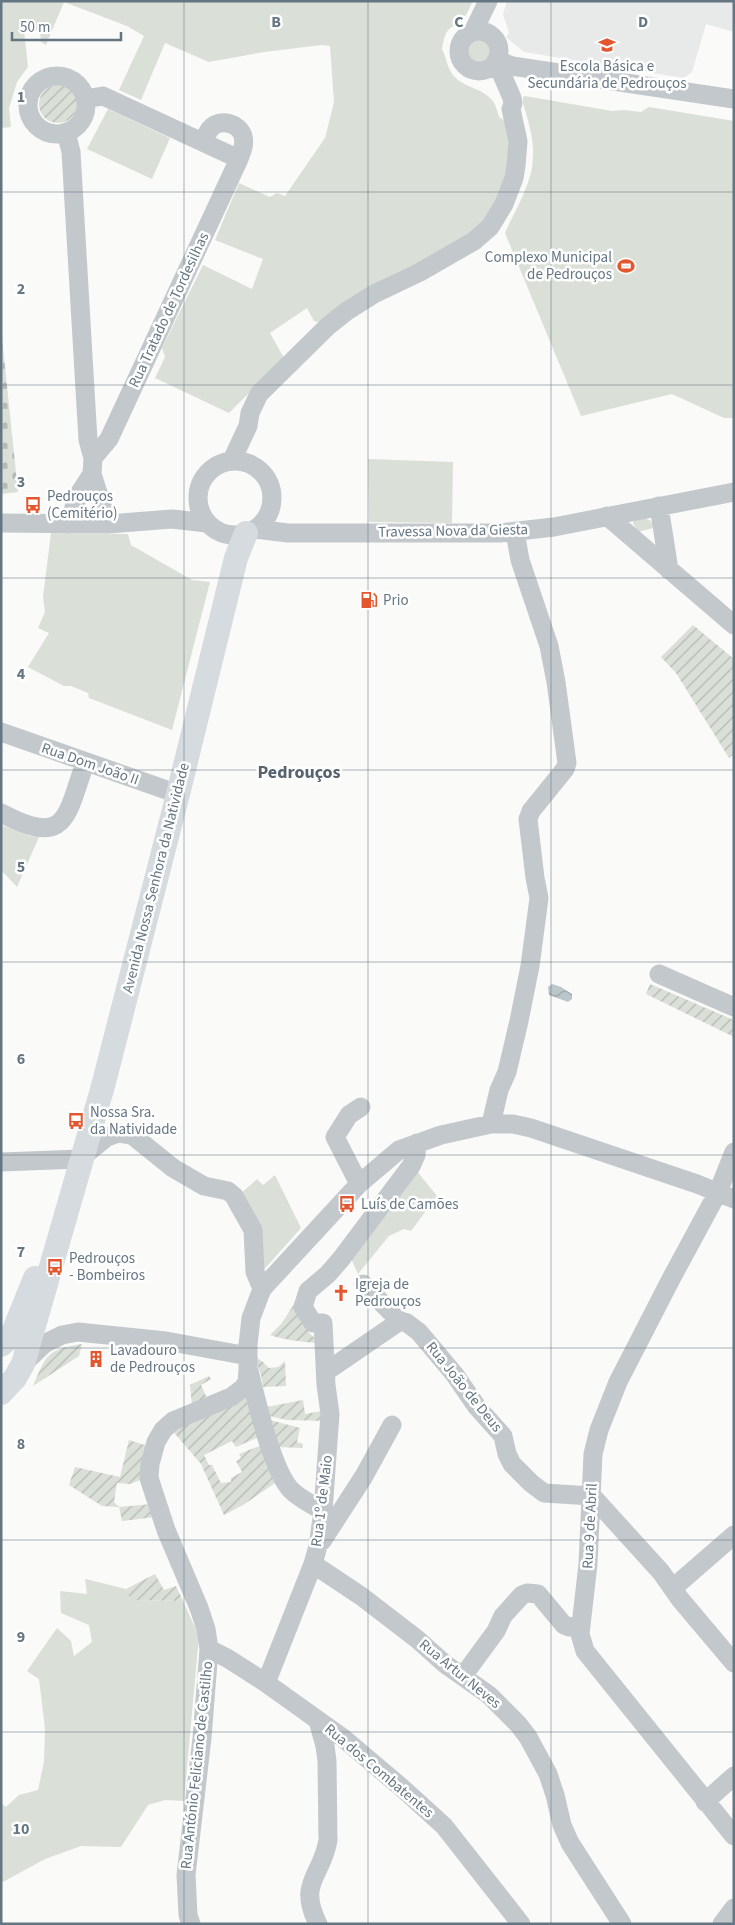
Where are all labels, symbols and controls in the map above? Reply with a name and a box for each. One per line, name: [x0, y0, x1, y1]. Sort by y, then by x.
scale bar: [12, 10, 121, 42]
text: B: [271, 11, 281, 33]
text: C: [454, 11, 464, 33]
text: D: [638, 11, 648, 33]
text: 50 m: [20, 17, 50, 38]
school or university icon: Escola Básica e Secundária de Pedrouços: [597, 35, 617, 55]
place label: Escola Básica e Secundária de Pedrouços: [528, 56, 686, 94]
text: 1: [17, 86, 25, 108]
street label: Rua Tratado de Tordesilhas: [124, 229, 214, 391]
place label: Complexo Municipal de Pedrouços: [485, 247, 612, 285]
sports icon: Complexo Municipal de Pedrouços: [616, 256, 636, 276]
text: 2: [17, 278, 25, 300]
text: 3: [17, 471, 25, 493]
place label: Pedrouços (Cemitério): [47, 486, 118, 524]
bus stop icon: Pedrouços (Cemitério): [23, 495, 43, 515]
street label: Travessa Nova da Giesta: [378, 519, 528, 543]
fuel station icon: Prio: [359, 590, 379, 610]
place label: Prio: [383, 590, 409, 611]
text: 4: [17, 663, 26, 685]
street label: Rua Dom João II: [38, 738, 142, 790]
district label: Pedrouços: [258, 760, 341, 785]
street label: Avenida Nossa Senhora da Natividade: [117, 761, 195, 995]
text: 5: [17, 856, 25, 878]
text: 6: [17, 1048, 25, 1070]
place label: Nossa Sra. da Natividade: [90, 1102, 177, 1140]
bus stop icon: Nossa Sra. da Natividade: [66, 1111, 86, 1131]
bus stop icon: Luís de Camões: [337, 1194, 357, 1214]
place label: Luís de Camões: [361, 1194, 458, 1215]
text: 7: [17, 1241, 25, 1263]
place label: Pedrouços - Bombeiros: [69, 1248, 145, 1286]
bus stop icon: Pedrouços - Bombeiros: [45, 1257, 65, 1277]
place label: Igreja de Pedrouços: [355, 1274, 421, 1312]
church icon: Igreja de Pedrouços: [331, 1283, 351, 1303]
street label: Rua João de Deus: [421, 1337, 507, 1437]
place label: Lavadouro de Pedrouços: [110, 1340, 195, 1378]
building icon: Lavadouro de Pedrouços: [86, 1349, 106, 1369]
text: 8: [17, 1433, 25, 1455]
street label: Rua 1º de Maio: [306, 1454, 338, 1548]
street label: Rua 9 de Abril: [577, 1483, 603, 1569]
text: 9: [17, 1626, 25, 1648]
street label: Rua Artur Neves: [415, 1634, 505, 1714]
street label: Rua António Feliciano de Castilho: [176, 1660, 218, 1870]
street label: Rua dos Combatentes: [320, 1719, 438, 1823]
text: 10: [13, 1818, 29, 1840]

